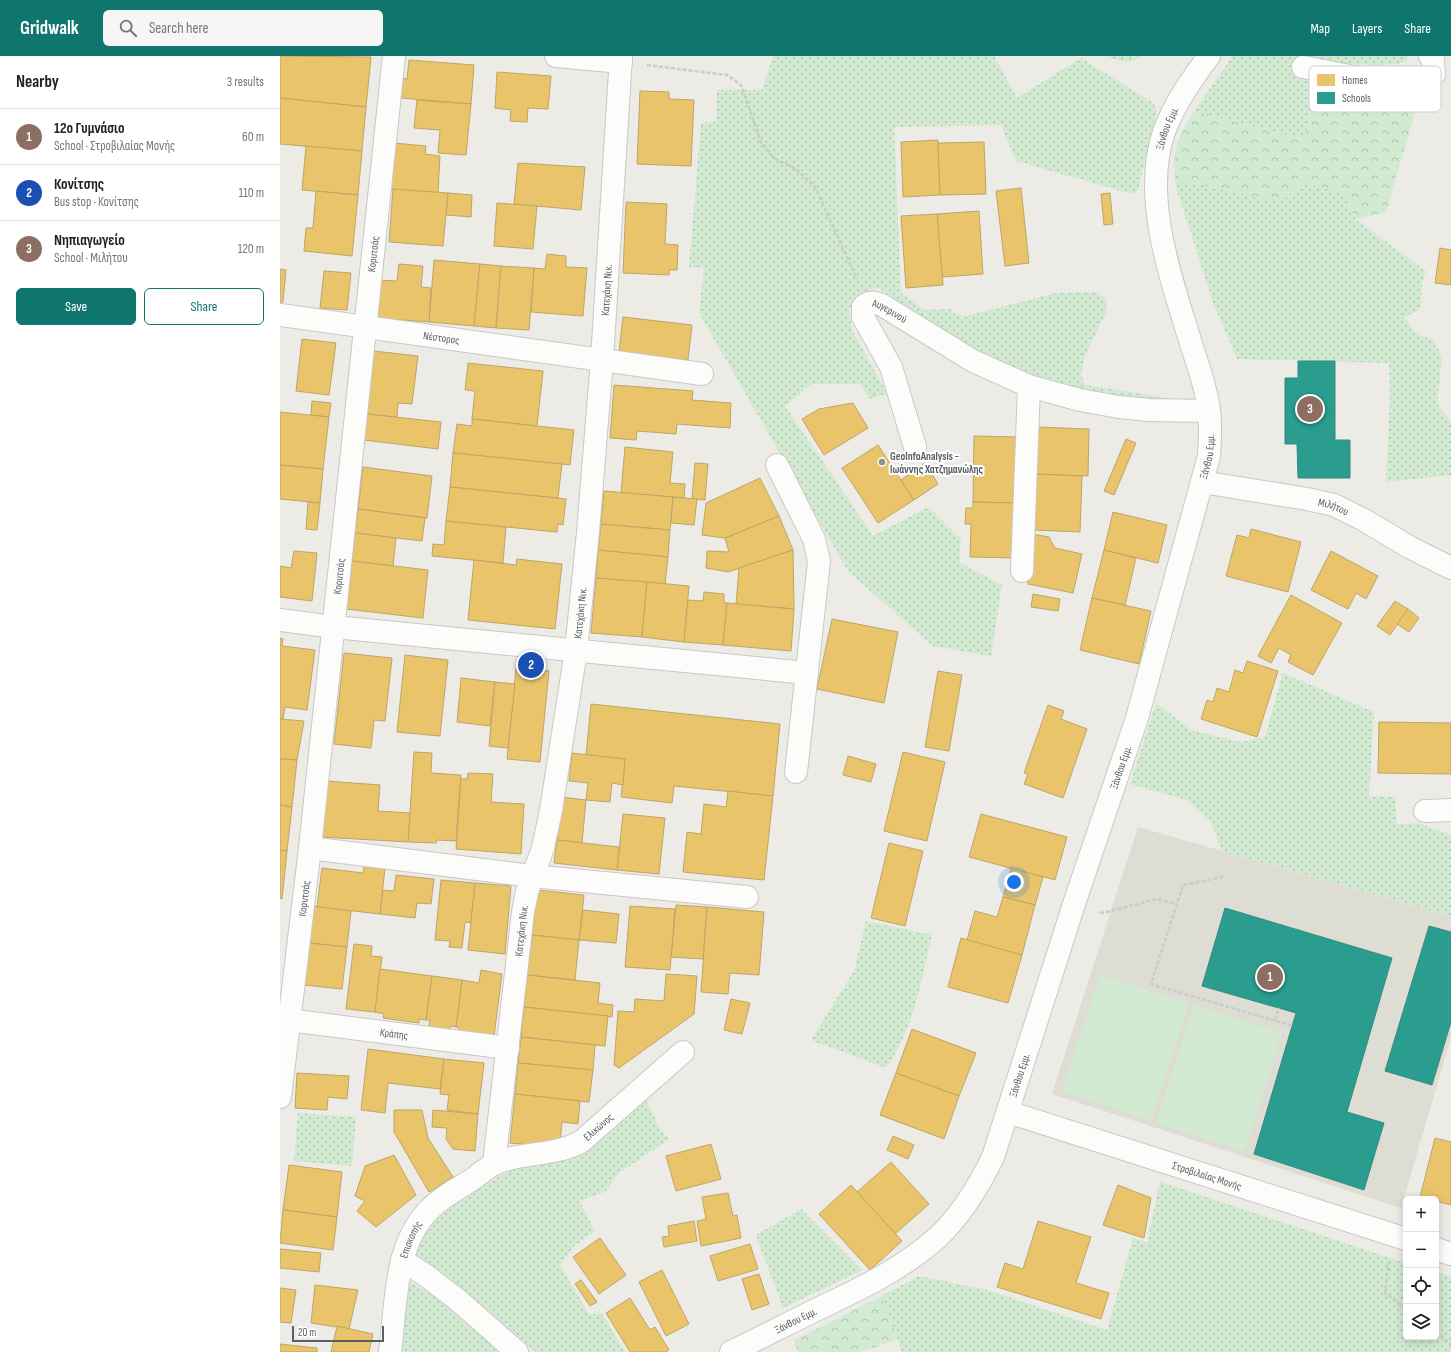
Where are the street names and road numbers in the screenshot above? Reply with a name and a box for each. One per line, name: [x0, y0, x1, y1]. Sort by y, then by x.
street label: Ξάνθου Εμμ.: [1153, 104, 1181, 151]
street label: Κορυτσάς: [365, 235, 381, 273]
street label: Κατεχάκη Νικ.: [598, 264, 614, 316]
street label: Αυγερινού: [870, 296, 910, 326]
street label: Νέστορος: [422, 329, 461, 347]
street label: Ξάνθου Εμμ.: [1197, 434, 1217, 480]
street label: Μιλήτου: [1317, 495, 1351, 518]
street label: Κορυτσάς: [330, 558, 347, 595]
street label: Κατεχάκη Νικ.: [571, 587, 589, 639]
street label: Ξάνθου Εμμ.: [1107, 744, 1134, 791]
street label: Κορυτσάς: [295, 880, 313, 917]
street label: Κατεχάκη Νικ.: [511, 904, 531, 957]
street label: Κράπης: [379, 1025, 409, 1042]
street label: Ξάνθου Εμμ.: [1006, 1052, 1032, 1099]
street label: Ελικώνος: [581, 1110, 616, 1143]
street label: Στροβιλαίας Μονής: [1171, 1158, 1243, 1193]
street label: Επισκοπής: [397, 1218, 425, 1260]
street label: Ξάνθου Εμμ.: [772, 1304, 819, 1336]

